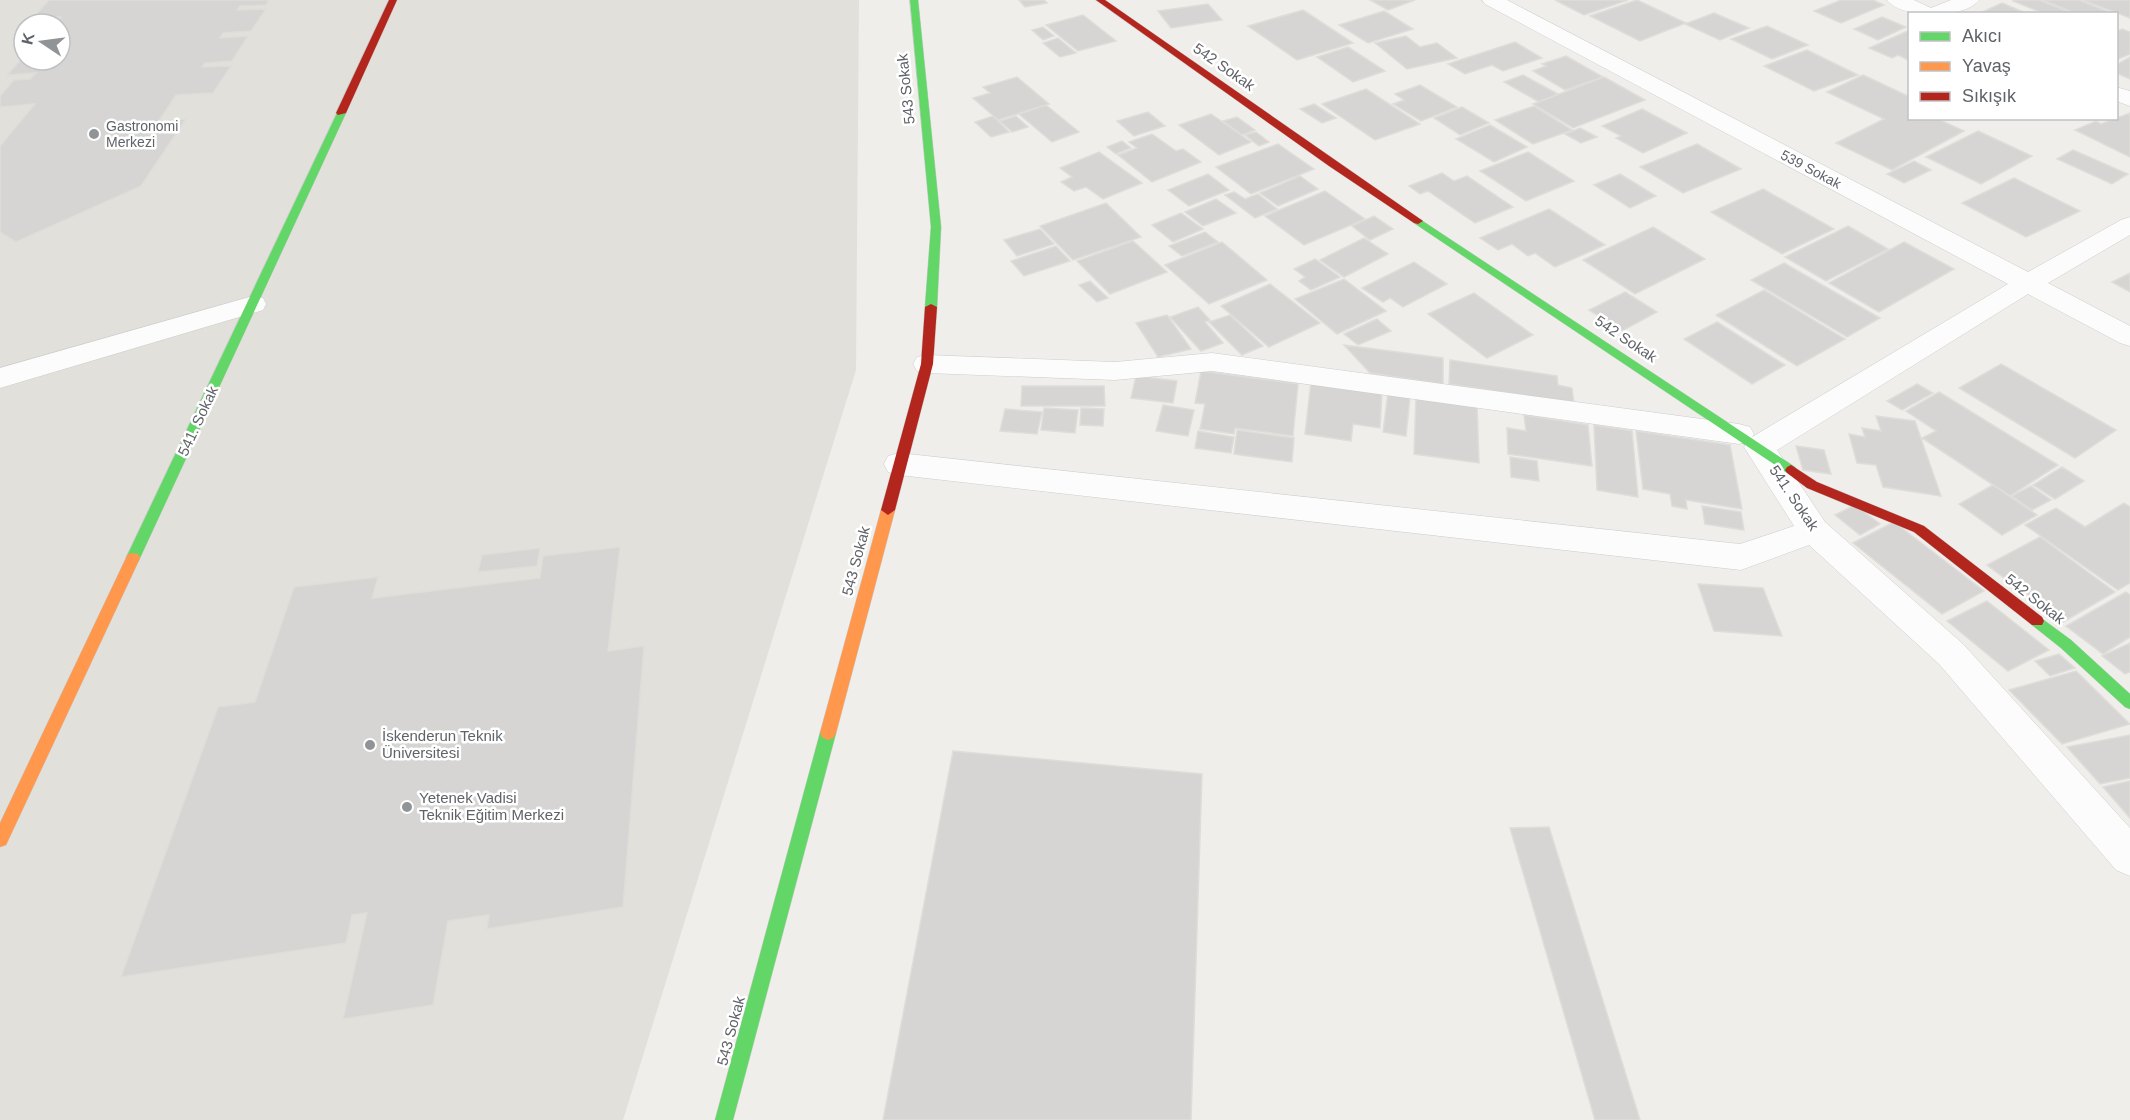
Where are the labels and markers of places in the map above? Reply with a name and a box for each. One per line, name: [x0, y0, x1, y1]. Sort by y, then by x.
place label: Gastronomi Merkezi: [106, 118, 178, 150]
marker: Gastronomi Merkezi: [87, 127, 101, 141]
place label: İskenderun Teknik Üniversitesi: [382, 727, 503, 761]
marker: İskenderun Teknik Üniversitesi: [363, 738, 377, 752]
place label: Yetenek Vadisi Teknik Eğitim Merkezi: [419, 789, 564, 823]
marker: Yetenek Vadisi Teknik Eğitim Merkezi: [400, 800, 414, 814]

